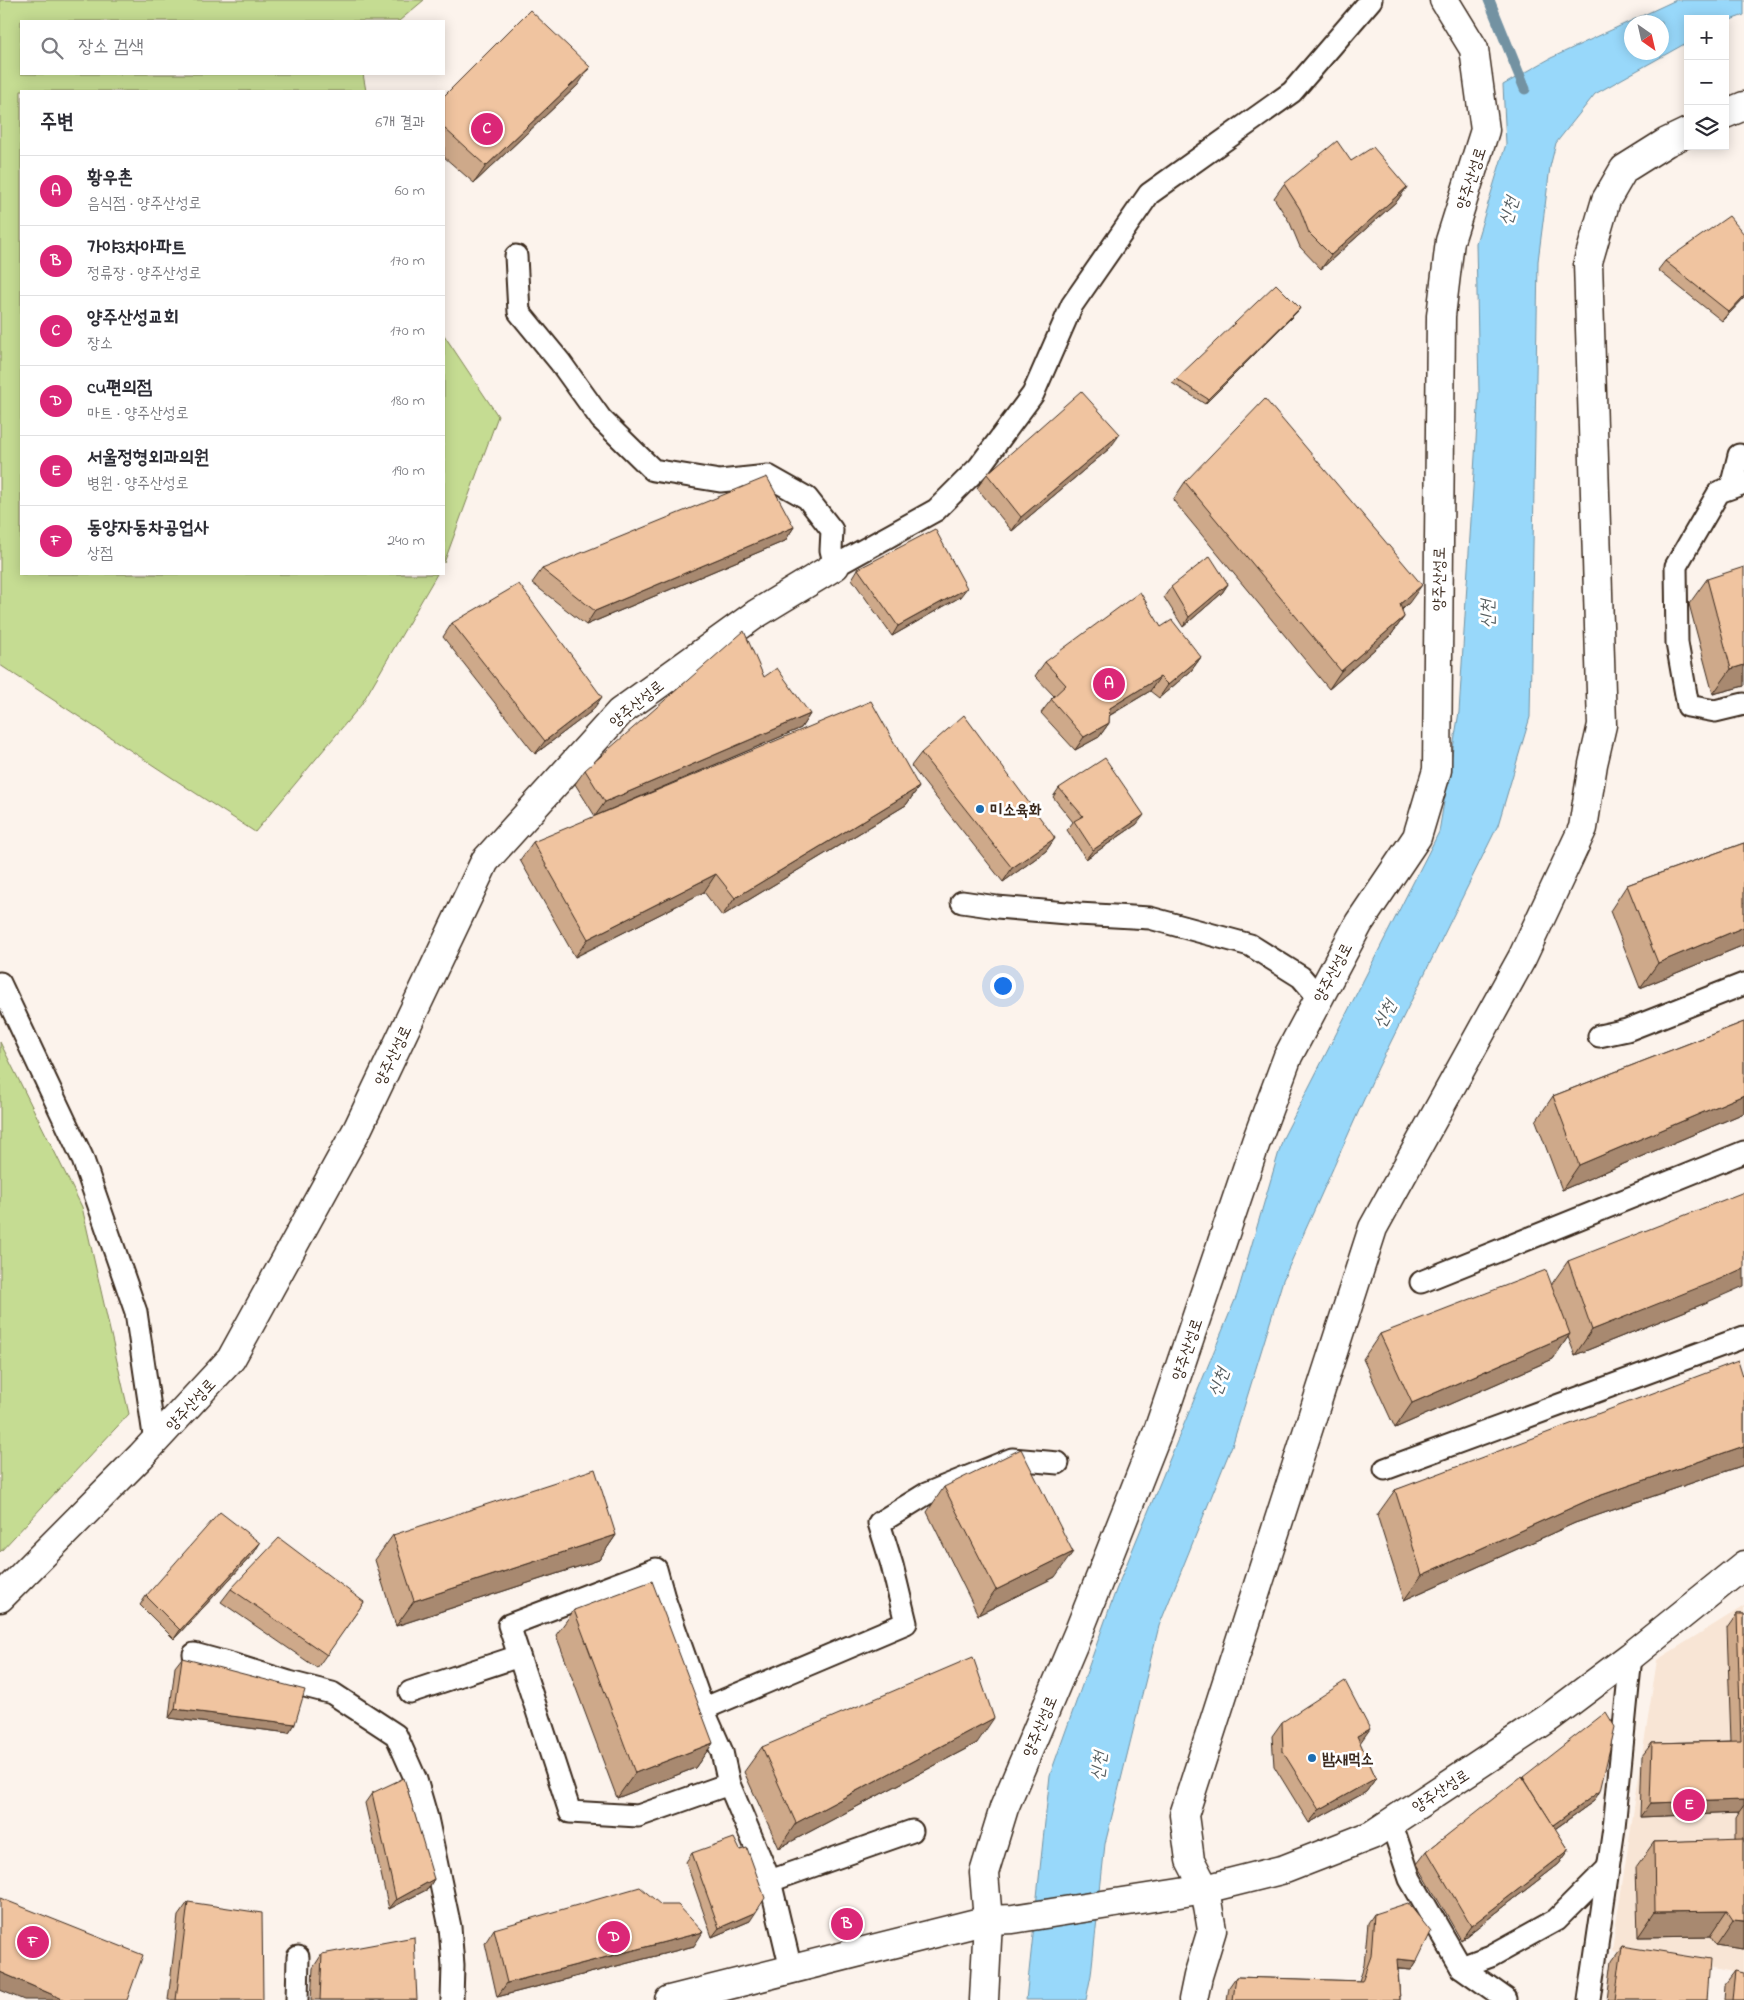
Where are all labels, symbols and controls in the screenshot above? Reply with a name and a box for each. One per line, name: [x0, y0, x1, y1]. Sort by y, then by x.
north arrow: [1624, 15, 1669, 60]
map controls: [1684, 15, 1729, 150]
button: +: [1684, 15, 1729, 60]
search box: [20, 20, 445, 75]
icon: search: [38, 34, 66, 62]
text: 장소 검색: [78, 34, 144, 61]
button: −: [1684, 60, 1729, 105]
button: layers: [1684, 105, 1729, 150]
text: 주변: [40, 108, 74, 138]
pin: C: [471, 110, 503, 148]
text: 6개 결과: [375, 111, 425, 135]
street label: 양주산성로: [1451, 144, 1493, 213]
text: 황우촌: [87, 165, 133, 192]
text: A: [51, 179, 61, 203]
text: 60 m: [395, 179, 425, 203]
text: 음식점 · 양주산성로: [87, 192, 201, 216]
water label: 신천: [1493, 192, 1527, 229]
text: 가야3차아파트: [87, 235, 187, 262]
text: B: [51, 249, 61, 273]
text: 170 m: [390, 249, 425, 273]
text: 정류장 · 양주산성로: [87, 262, 201, 286]
text: 양주산성교회: [87, 305, 179, 332]
text: C: [52, 319, 60, 343]
text: 170 m: [390, 319, 425, 343]
text: 장소: [87, 332, 113, 356]
text: cu편의점: [87, 375, 152, 402]
text: D: [50, 389, 62, 413]
text: 180 m: [391, 389, 425, 413]
text: 마트 · 양주산성로: [87, 402, 189, 426]
text: 서울정형외과의원: [87, 445, 209, 472]
text: E: [51, 459, 61, 483]
text: 190 m: [392, 459, 425, 483]
text: 병원 · 양주산성로: [87, 472, 189, 496]
text: 동양자동차공업사: [87, 515, 209, 542]
text: F: [51, 529, 61, 553]
text: 240 m: [387, 529, 425, 553]
text: 상점: [87, 542, 113, 566]
street label: 양주산성로: [1427, 547, 1453, 611]
water label: 신천: [1476, 598, 1502, 628]
pin: A: [1093, 665, 1125, 703]
street label: 양주산성로: [605, 675, 670, 734]
place label: 미소육화: [990, 799, 1042, 823]
marker: 미소육화: [974, 803, 986, 815]
street label: 양주산성로: [1308, 939, 1359, 1007]
your location: [990, 973, 1016, 999]
water label: 신천: [1367, 995, 1405, 1034]
street label: 양주산성로: [369, 1022, 419, 1090]
street label: 양주산성로: [1166, 1315, 1210, 1384]
water label: 신천: [1203, 1363, 1238, 1401]
street label: 양주산성로: [161, 1374, 222, 1437]
street label: 양주산성로: [1017, 1692, 1064, 1761]
place label: 밤새먹소: [1322, 1748, 1374, 1772]
water label: 신천: [1085, 1749, 1115, 1782]
marker: 밤새먹소: [1306, 1752, 1318, 1764]
street label: 양주산성로: [1408, 1764, 1475, 1819]
pin: E: [1673, 1786, 1705, 1824]
pin: B: [831, 1905, 863, 1943]
pin: D: [598, 1918, 630, 1956]
pin: F: [17, 1923, 49, 1961]

